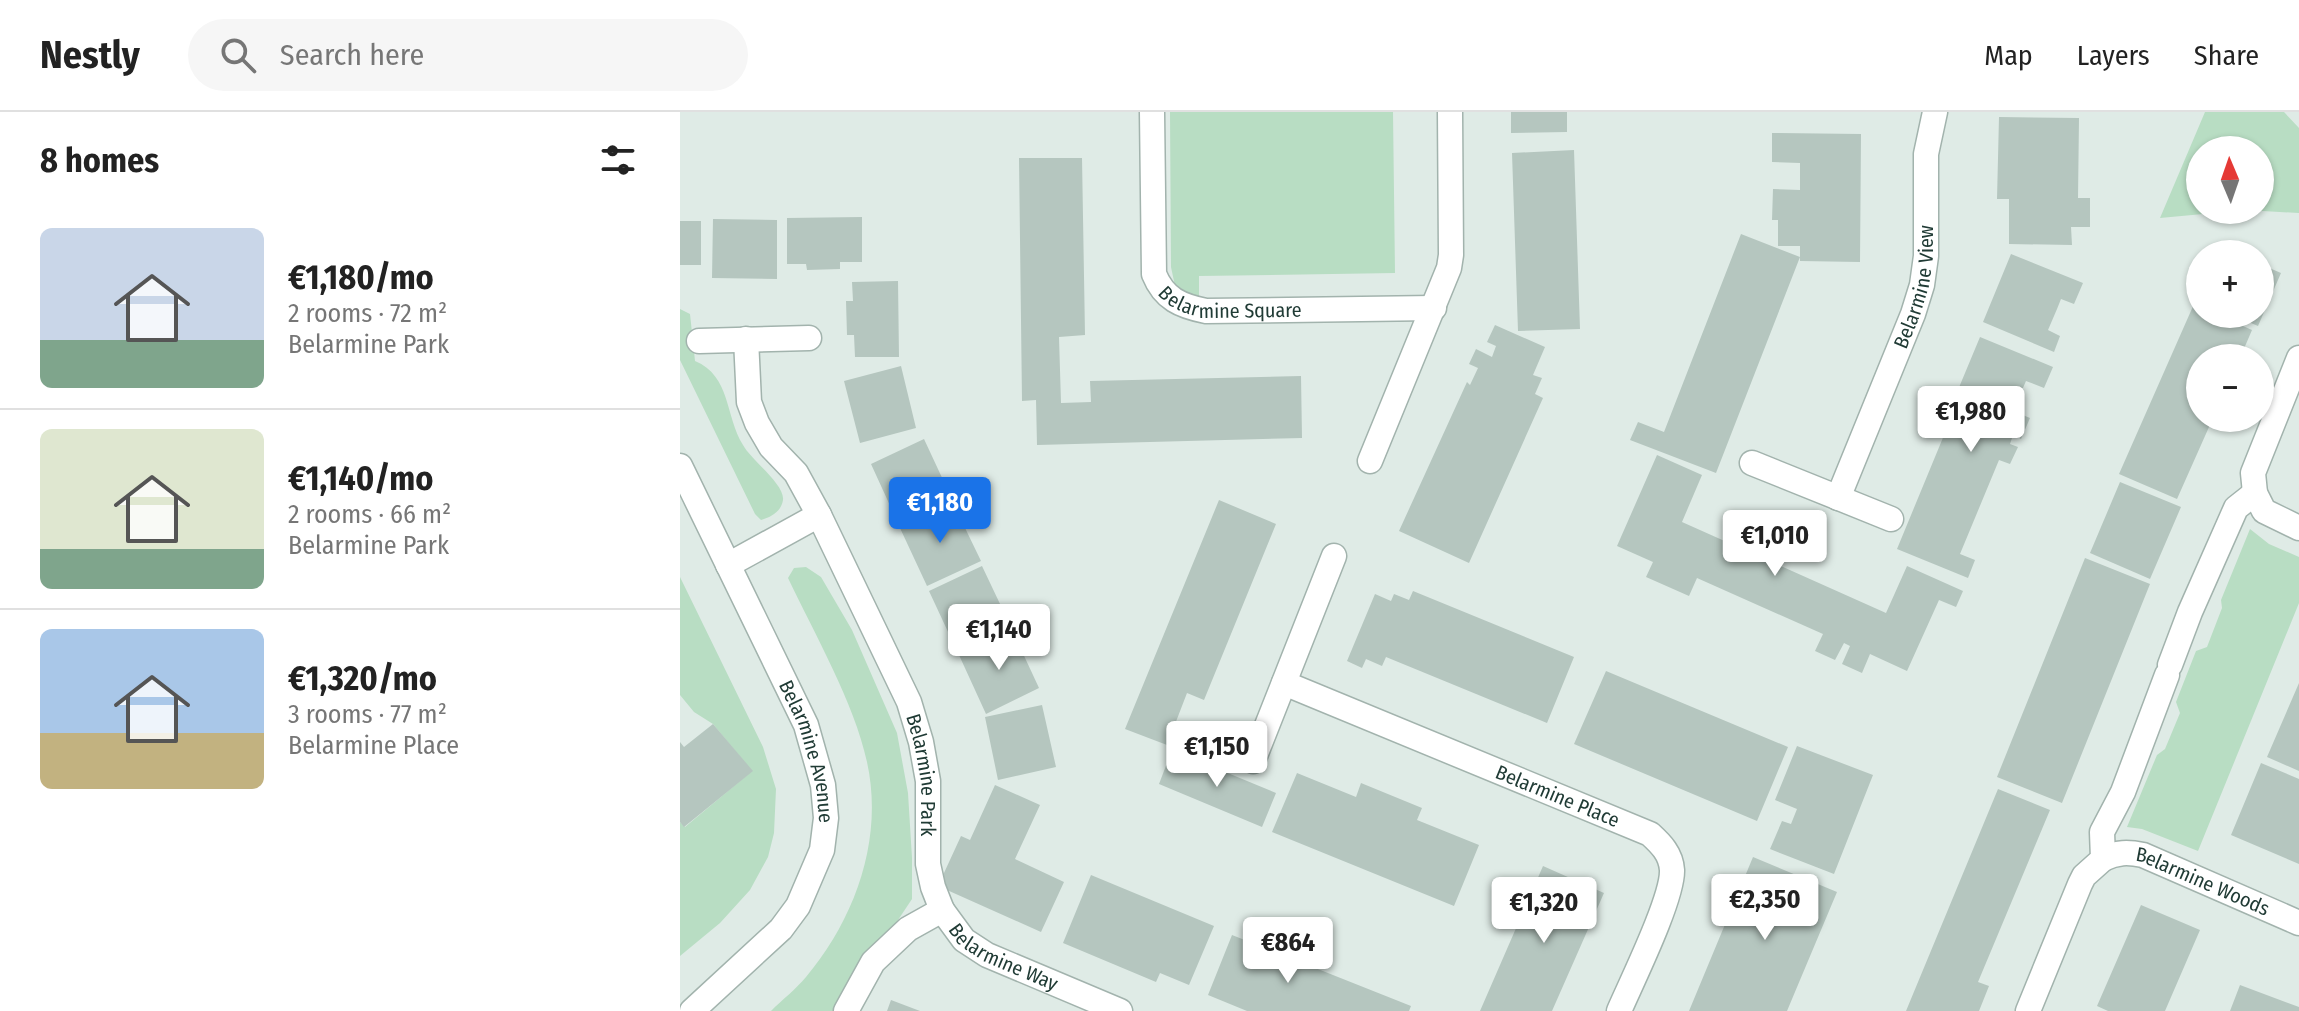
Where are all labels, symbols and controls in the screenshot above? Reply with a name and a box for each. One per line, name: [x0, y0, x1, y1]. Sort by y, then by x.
search box: [188, 19, 748, 91]
text: Nestly: [40, 32, 140, 78]
icon: search: [216, 33, 260, 77]
text: Search here: [280, 37, 424, 73]
text: Map: [1984, 39, 2033, 72]
text: Layers: [2077, 39, 2150, 72]
text: Share: [2194, 39, 2259, 72]
north arrow: [2186, 136, 2274, 224]
map controls: [2186, 136, 2274, 432]
icon: filters: [596, 138, 640, 182]
text: 8 homes: [40, 140, 159, 181]
street label: Belarmine View: [1888, 225, 1938, 352]
button: +: [2186, 240, 2274, 328]
text: €1,180/mo: [288, 257, 434, 298]
icon: home: [104, 260, 200, 356]
street label: Belarmine Square: [1154, 281, 1302, 323]
text: 2 rooms · 72 m²: [288, 298, 447, 329]
text: Belarmine Park: [288, 329, 449, 360]
button: −: [2186, 344, 2274, 432]
pin: €1,980: [1906, 386, 2036, 454]
text: €1,980: [1936, 396, 2006, 427]
text: €1,140/mo: [288, 458, 433, 499]
icon: home: [104, 461, 200, 557]
pin: €1,180: [875, 477, 1005, 545]
text: €1,180: [907, 487, 973, 518]
text: 2 rooms · 66 m²: [288, 499, 451, 530]
pin: €1,010: [1710, 510, 1840, 578]
text: €1,010: [1741, 520, 1809, 551]
text: Belarmine Park: [288, 530, 449, 561]
pin: €1,140: [934, 604, 1064, 672]
text: €1,140: [966, 614, 1032, 645]
text: €1,320/mo: [288, 658, 437, 699]
icon: home: [104, 661, 200, 757]
street label: Belarmine Avenue: [774, 676, 838, 824]
text: 3 rooms · 77 m²: [288, 699, 447, 730]
street label: Belarmine Park: [901, 711, 941, 837]
pin: €1,150: [1152, 721, 1282, 789]
text: Belarmine Place: [288, 730, 459, 761]
text: €1,150: [1184, 731, 1250, 762]
street label: Belarmine Place: [1492, 760, 1623, 832]
street label: Belarmine Woods: [2134, 842, 2273, 921]
pin: €2,350: [1700, 874, 1830, 942]
pin: €1,320: [1479, 877, 1609, 945]
text: €2,350: [1729, 884, 1801, 915]
text: €1,320: [1510, 887, 1578, 918]
pin: €864: [1241, 917, 1335, 985]
street label: Belarmine Way: [944, 919, 1062, 996]
text: €864: [1261, 927, 1315, 958]

